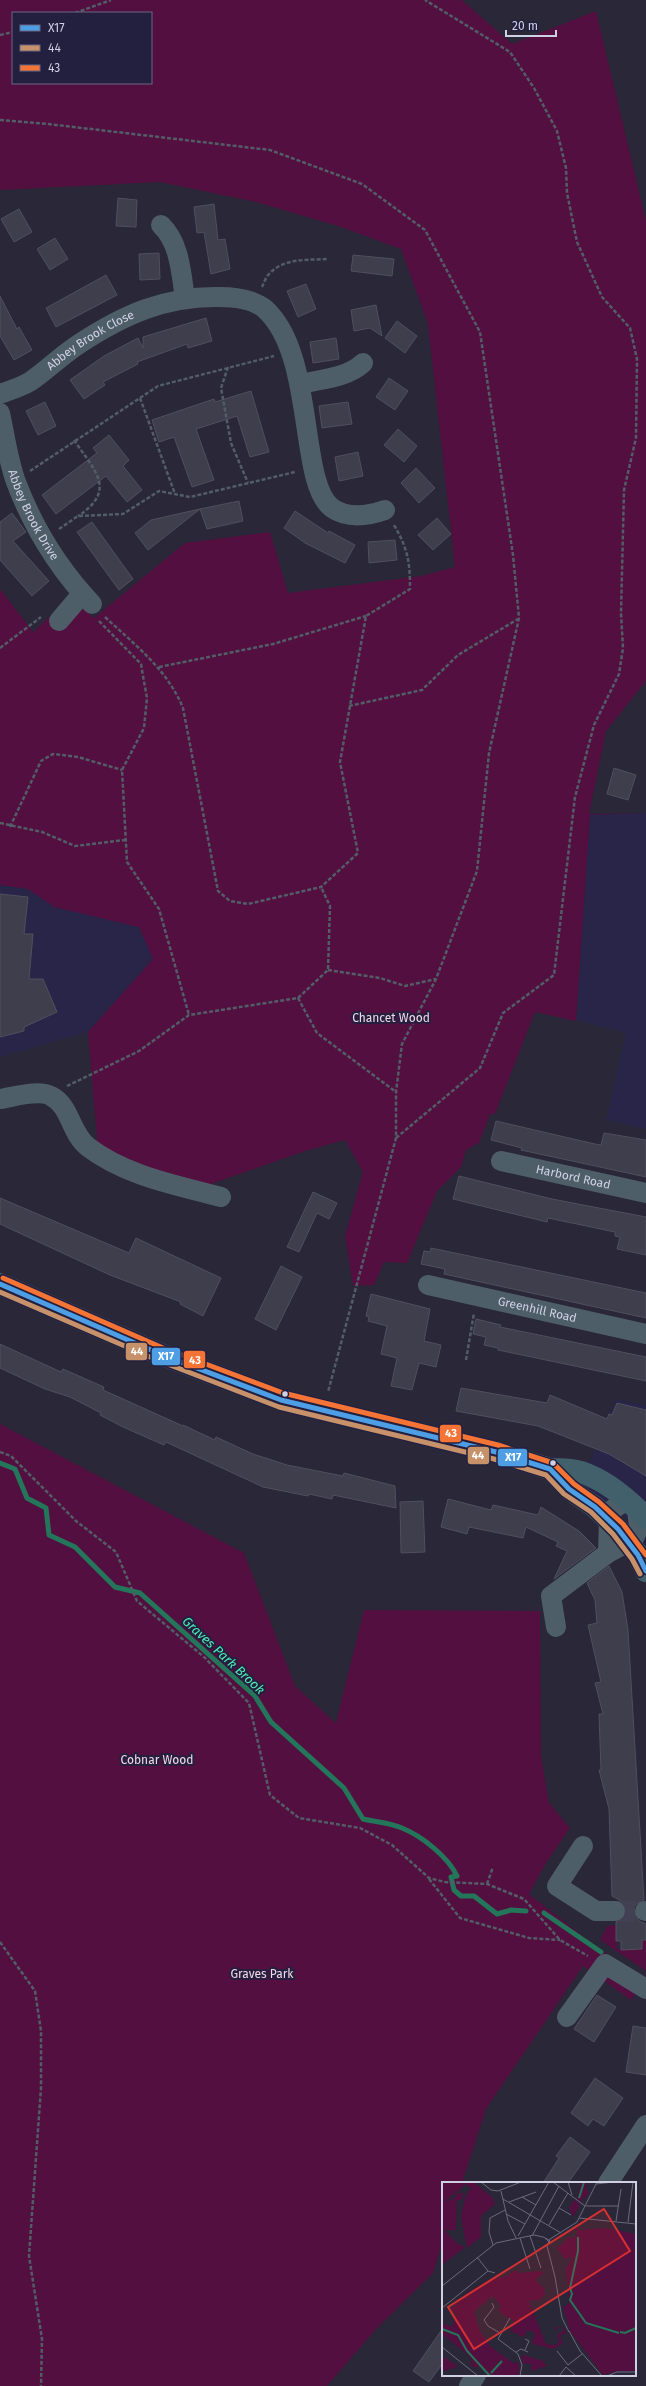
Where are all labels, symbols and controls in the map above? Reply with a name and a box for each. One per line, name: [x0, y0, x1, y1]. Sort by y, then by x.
legend: [12, 12, 152, 84]
scale bar: [506, 12, 556, 38]
text: 20 m: [512, 19, 538, 33]
text: X17: [48, 21, 65, 35]
text: 44: [48, 41, 61, 55]
text: 43: [48, 61, 60, 75]
street label: Abbey Brook Close: [44, 308, 136, 373]
street label: Abbey Brook Drive: [5, 468, 62, 563]
park label: Chancet Wood: [352, 1011, 430, 1025]
street label: Harbord Road: [535, 1162, 612, 1192]
street label: Greenhill Road: [497, 1294, 578, 1325]
line badge: 44: [125, 1342, 148, 1361]
text: 44: [131, 1345, 143, 1358]
line badge: X17: [151, 1347, 181, 1366]
text: X17: [157, 1350, 174, 1363]
line badge: 43: [183, 1350, 206, 1369]
text: 43: [189, 1354, 201, 1367]
unlabelled marker: [280, 1389, 290, 1399]
line badge: 43: [439, 1424, 462, 1443]
text: 43: [445, 1427, 457, 1440]
line badge: 44: [467, 1446, 490, 1465]
line badge: X17: [497, 1448, 528, 1467]
text: 44: [472, 1449, 484, 1462]
text: X17: [504, 1451, 521, 1464]
unlabelled marker: [548, 1458, 558, 1468]
water label: Graves Park Brook: [180, 1613, 268, 1697]
park label: Cobnar Wood: [121, 1753, 193, 1767]
park label: Graves Park: [231, 1967, 294, 1981]
inset map: [442, 2182, 636, 2376]

